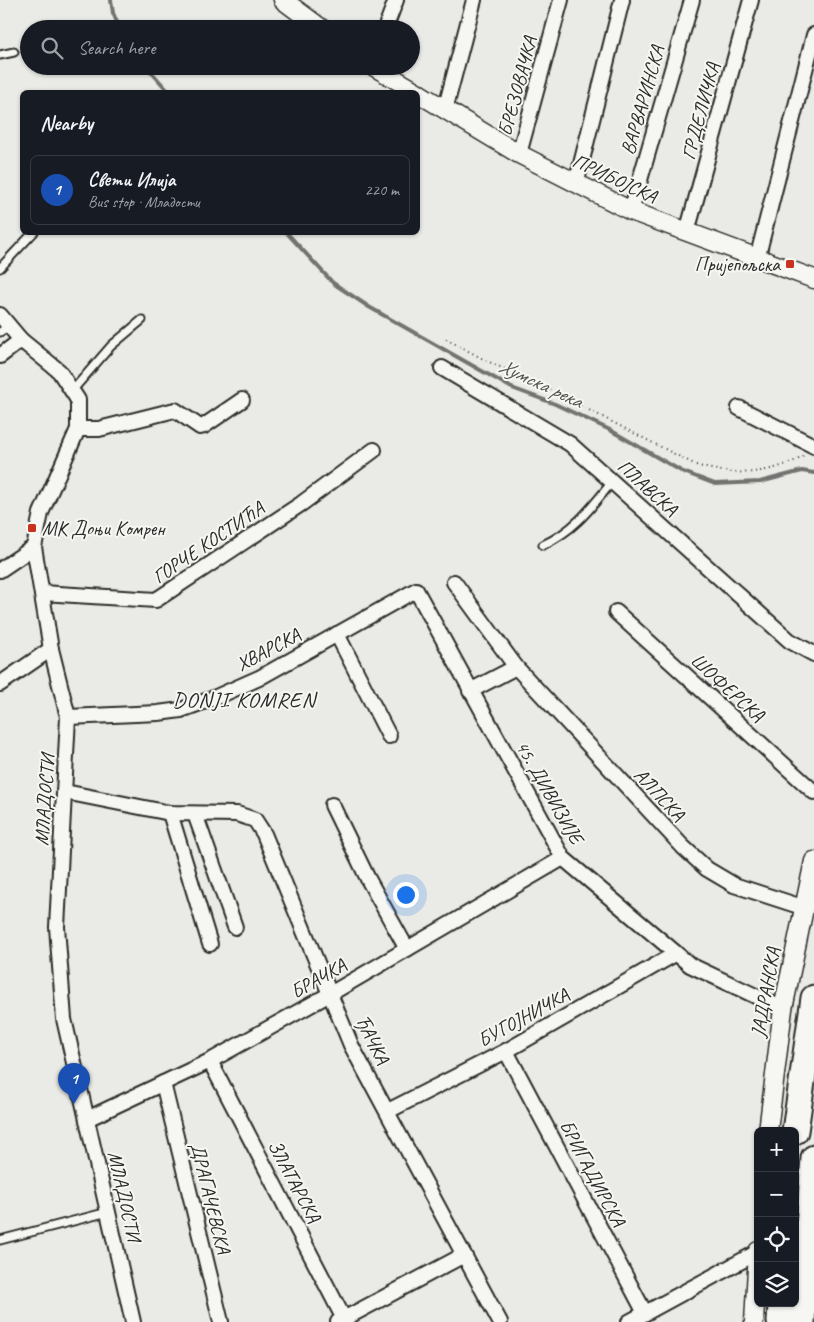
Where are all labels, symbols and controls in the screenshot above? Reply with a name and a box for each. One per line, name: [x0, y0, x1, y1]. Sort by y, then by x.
search box: [20, 20, 420, 75]
street label: БРЕЗОВАЧКА: [492, 33, 543, 138]
icon: search: [38, 34, 66, 62]
text: Search here: [78, 36, 155, 60]
street label: ВАРВАРИНСКА: [615, 42, 670, 157]
street label: ГРДЕЛИЧКА: [676, 59, 726, 162]
text: Nearby: [40, 110, 93, 136]
street label: ПРИБОЈСКА: [569, 148, 662, 209]
text: Свети Илија: [88, 168, 175, 192]
text: 1: [53, 180, 61, 200]
text: 220 m: [365, 180, 399, 200]
text: Bus stop · Младости: [88, 192, 199, 212]
place label: Пријепољска: [695, 252, 781, 277]
marker: Пријепољска: [784, 258, 796, 270]
water label: Хумска река: [495, 352, 588, 414]
street label: ПЛАВСКА: [612, 454, 684, 522]
street label: ГОРЧЕ КОСТИЋА: [148, 495, 270, 589]
place label: МК Доњи Комрен: [42, 516, 166, 541]
marker: МК Доњи Комрен: [26, 522, 38, 534]
street label: ХВАРСКА: [232, 622, 305, 677]
street label: ШОФЕРСКА: [685, 648, 771, 728]
district label: DONJI KOMREN: [172, 686, 318, 714]
street label: 45. ДИВИЗИЈЕ: [510, 736, 590, 850]
street label: МЛАДОСТИ: [29, 751, 60, 846]
street label: АЛПСКА: [629, 762, 691, 827]
your location: [393, 882, 419, 908]
street label: ЈАДРАНСКА: [745, 944, 786, 1040]
street label: БРАЧКА: [286, 952, 351, 1004]
street label: БУГОЈНИЧКА: [473, 982, 574, 1053]
street label: ЂАЧКА: [349, 1010, 396, 1070]
pin: 1: [58, 1063, 90, 1104]
street label: БРИГАДИРСКА: [554, 1116, 632, 1232]
map controls: [754, 1127, 799, 1307]
button: +: [754, 1127, 799, 1172]
street label: ЗЛАТАРСКА: [262, 1135, 327, 1228]
street label: ДРАГАЧЕВСКА: [185, 1140, 237, 1257]
street label: МЛАДОСТИ: [102, 1149, 148, 1246]
button: −: [754, 1172, 799, 1217]
button: locate: [754, 1217, 799, 1262]
button: layers: [754, 1262, 799, 1307]

